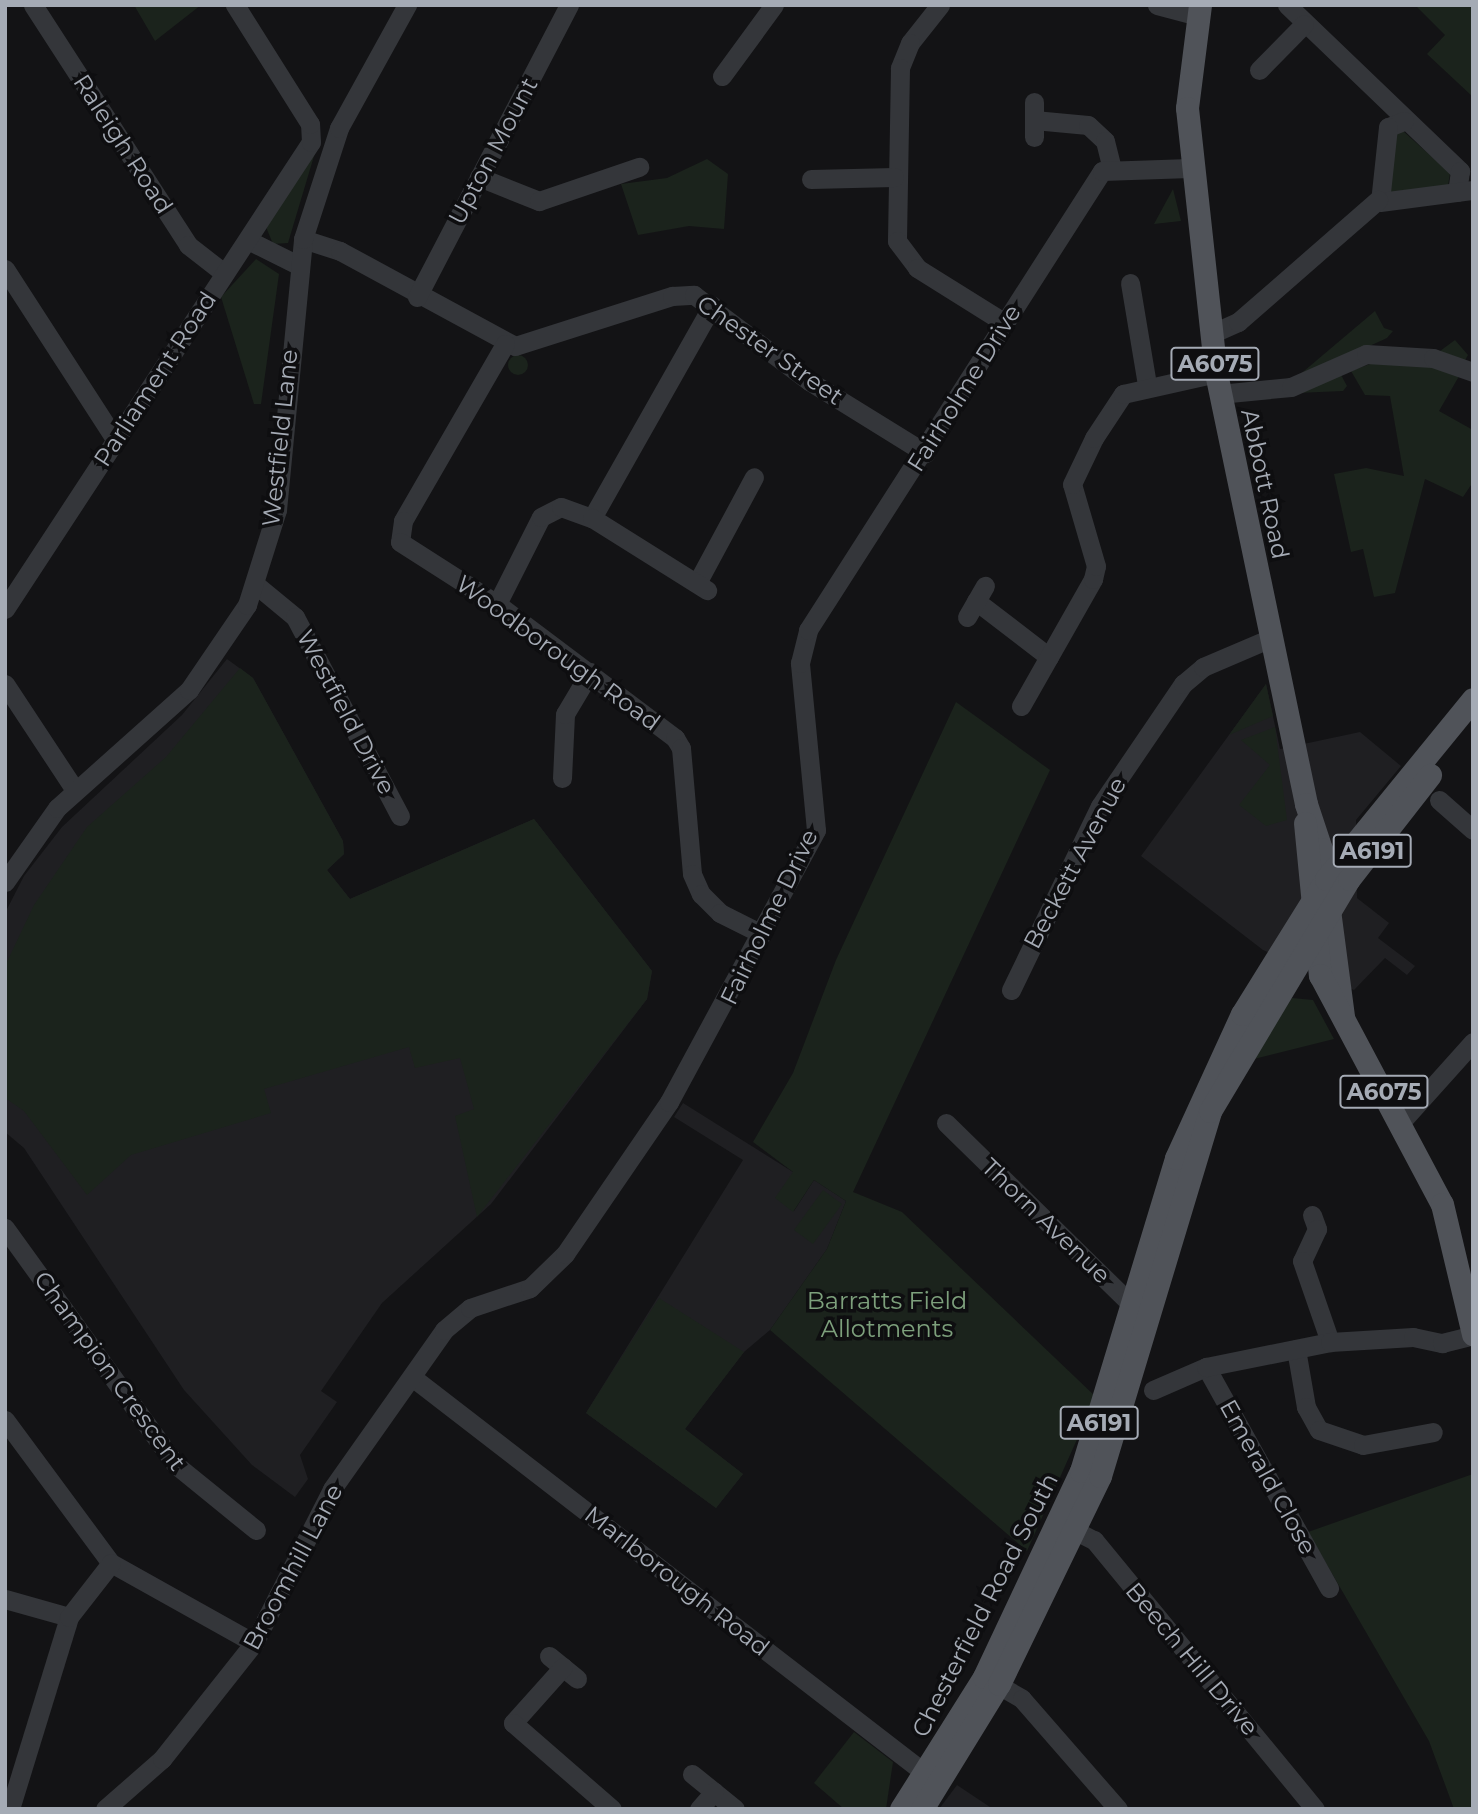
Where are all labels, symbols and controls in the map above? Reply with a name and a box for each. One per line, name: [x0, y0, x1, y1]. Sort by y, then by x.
street label: Raleigh Road: [67, 69, 179, 219]
street label: Upton Mount: [442, 73, 544, 229]
street label: Parliament Road: [88, 286, 222, 472]
street label: Chester Street: [691, 289, 849, 411]
street label: Fairholme Drive: [901, 299, 1027, 477]
road number: A6075: [1170, 344, 1260, 384]
street label: Westfield Lane: [256, 348, 304, 528]
street label: Abbott Road: [1235, 406, 1295, 562]
street label: Woodborough Road: [450, 569, 666, 737]
street label: Westfield Drive: [291, 625, 401, 799]
street label: Beckett Avenue: [1018, 772, 1132, 954]
street label: Fairholme Drive: [714, 825, 824, 1009]
road number: A6191: [1332, 832, 1412, 870]
road number: A6075: [1338, 1072, 1430, 1112]
street label: Thorn Avenue: [976, 1152, 1116, 1290]
street label: Champion Crescent: [28, 1266, 192, 1476]
park label: Barratts Field Allotments: [807, 1287, 967, 1343]
street label: Emerald Close: [1214, 1395, 1322, 1559]
road number: A6191: [1059, 1404, 1139, 1442]
street label: Chesterfield Road South: [906, 1468, 1064, 1742]
street label: Broomhill Lane: [237, 1479, 349, 1655]
street label: Marlborough Road: [579, 1500, 775, 1662]
street label: Beech Hill Drive: [1120, 1577, 1264, 1741]

